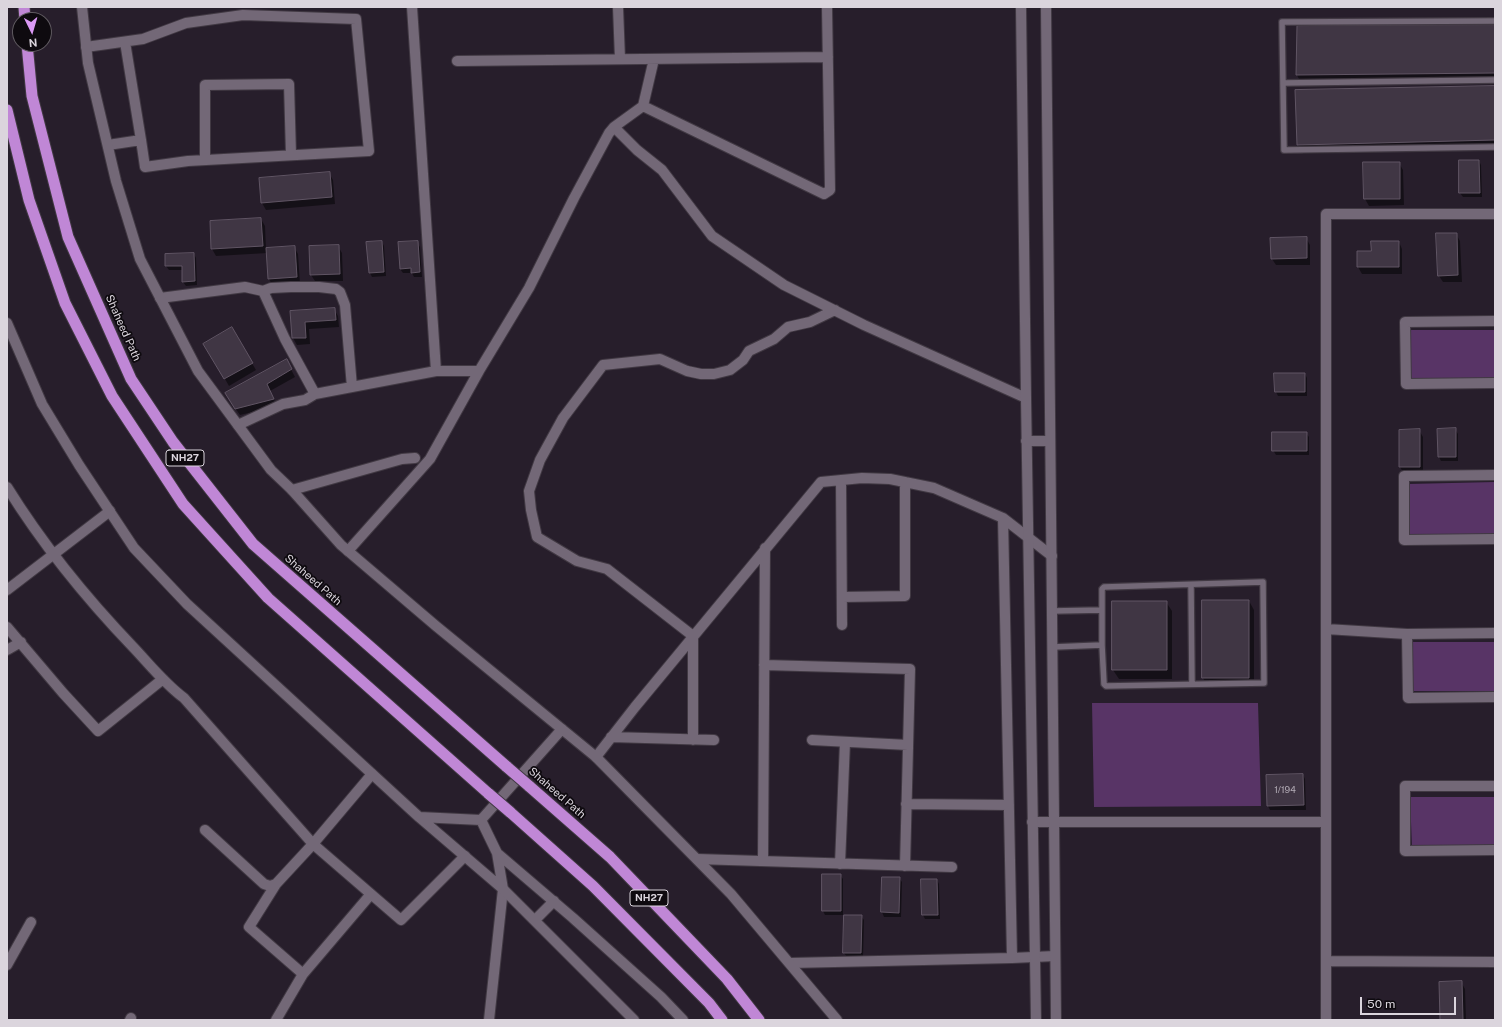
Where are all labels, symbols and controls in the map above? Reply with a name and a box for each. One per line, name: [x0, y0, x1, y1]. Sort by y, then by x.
north arrow: [12, 12, 52, 52]
text: N: [28, 37, 38, 49]
street label: Shaheed Path: [102, 293, 144, 363]
road number: NH27: [166, 450, 204, 466]
street label: Shaheed Path: [282, 552, 344, 608]
street label: Shaheed Path: [526, 765, 588, 821]
house number: 1/194: [1274, 785, 1296, 795]
road number: NH27: [630, 890, 668, 906]
scale bar: [1362, 989, 1458, 1015]
text: 50 m: [1367, 997, 1395, 1011]

